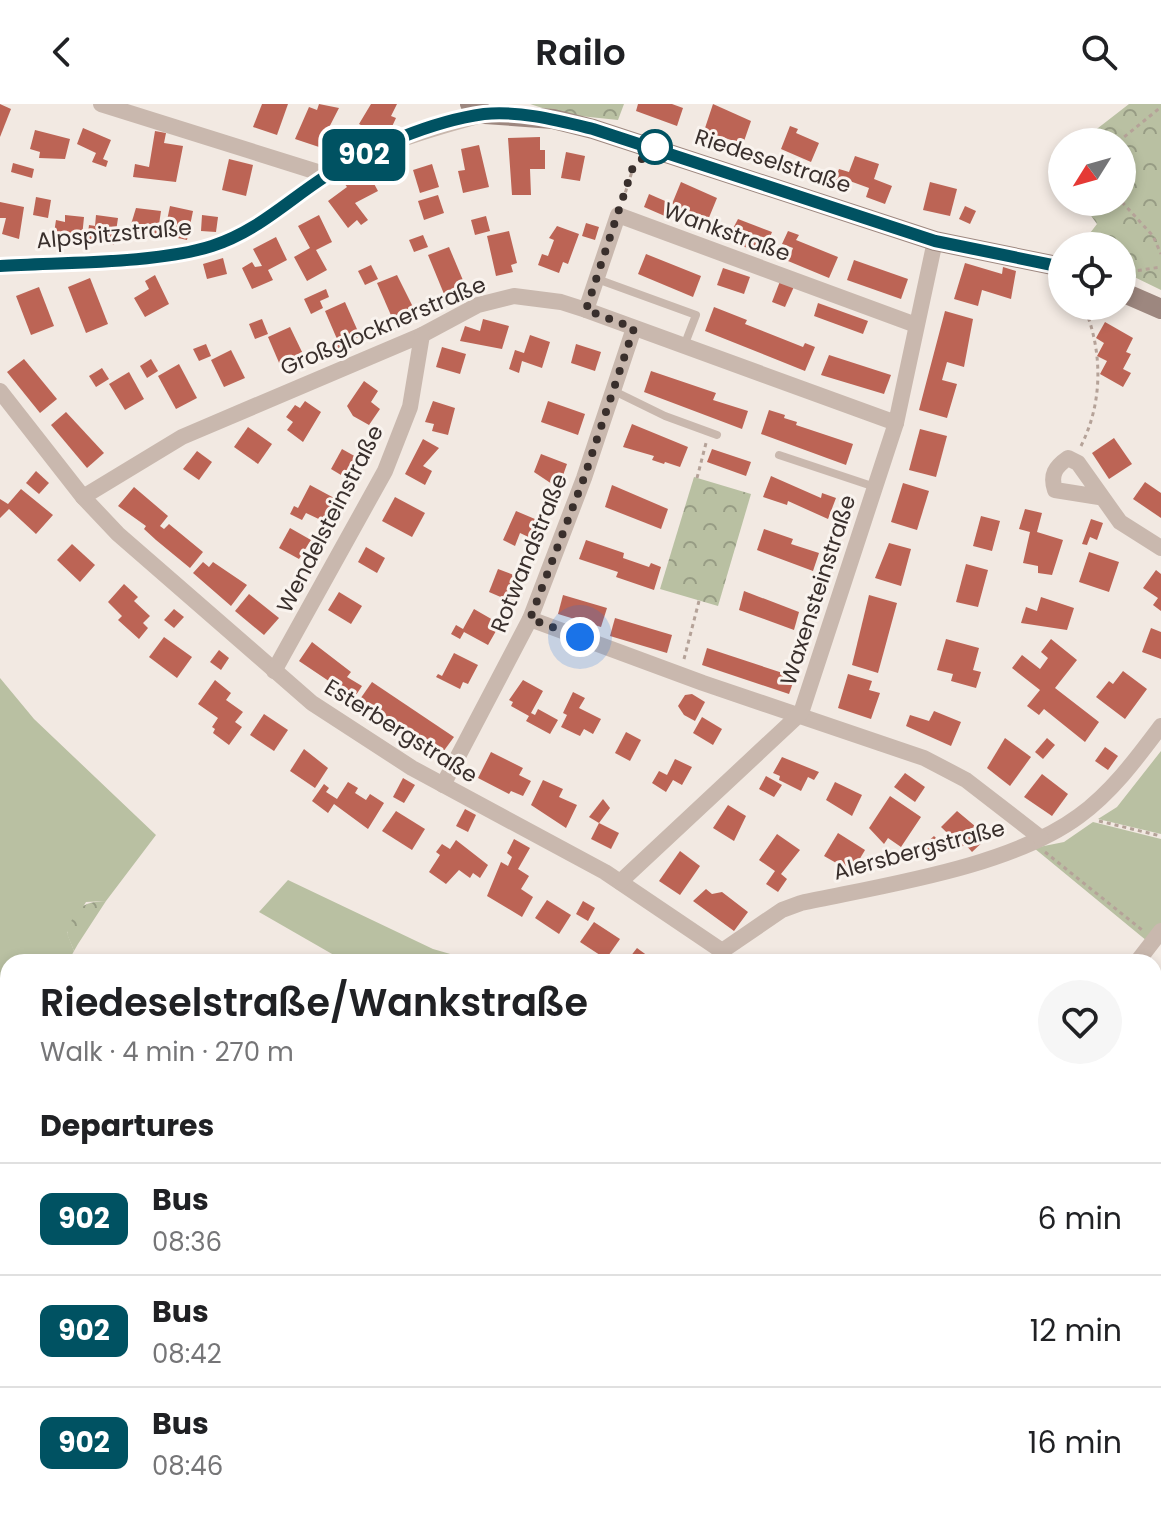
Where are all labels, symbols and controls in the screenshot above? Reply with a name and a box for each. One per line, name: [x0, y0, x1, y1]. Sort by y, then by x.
text: Railo: [535, 27, 626, 78]
icon: back: [40, 30, 84, 74]
icon: search: [1077, 30, 1121, 74]
street label: Riedeselstraße: [691, 121, 855, 201]
north arrow: [1048, 128, 1136, 216]
map controls: [1048, 128, 1136, 320]
line badge: 902: [318, 129, 410, 181]
unlabelled marker: [638, 130, 672, 164]
text: 902: [338, 135, 390, 174]
street label: Wankstraße: [659, 195, 795, 269]
street label: Alpspitzstraße: [35, 212, 193, 256]
button: locate: [1048, 232, 1136, 320]
street label: Großglocknerstraße: [275, 269, 491, 383]
street label: Wendelsteinstraße: [269, 420, 391, 618]
street label: Rotwandstraße: [483, 469, 575, 637]
street label: Waxensteinstraße: [773, 491, 863, 689]
your location: [560, 617, 600, 657]
street label: Esterbergstraße: [318, 671, 484, 791]
street label: Alersbergstraße: [830, 812, 1008, 888]
text: Riedeselstraße/Wankstraße: [40, 976, 588, 1029]
button: heart: [1038, 980, 1122, 1064]
text: Walk · 4 min · 270 m: [40, 1034, 294, 1070]
text: Departures: [40, 1104, 214, 1147]
text: Bus: [152, 1178, 209, 1221]
text: 6 min: [1037, 1197, 1122, 1240]
text: 902: [58, 1199, 110, 1238]
text: 08:36: [152, 1224, 222, 1260]
text: Bus: [152, 1290, 209, 1333]
text: 12 min: [1030, 1309, 1122, 1352]
text: 902: [58, 1311, 110, 1350]
text: 08:42: [152, 1336, 222, 1372]
text: Bus: [152, 1402, 209, 1445]
text: 16 min: [1028, 1421, 1122, 1464]
text: 902: [58, 1423, 110, 1462]
text: 08:46: [152, 1448, 223, 1484]

